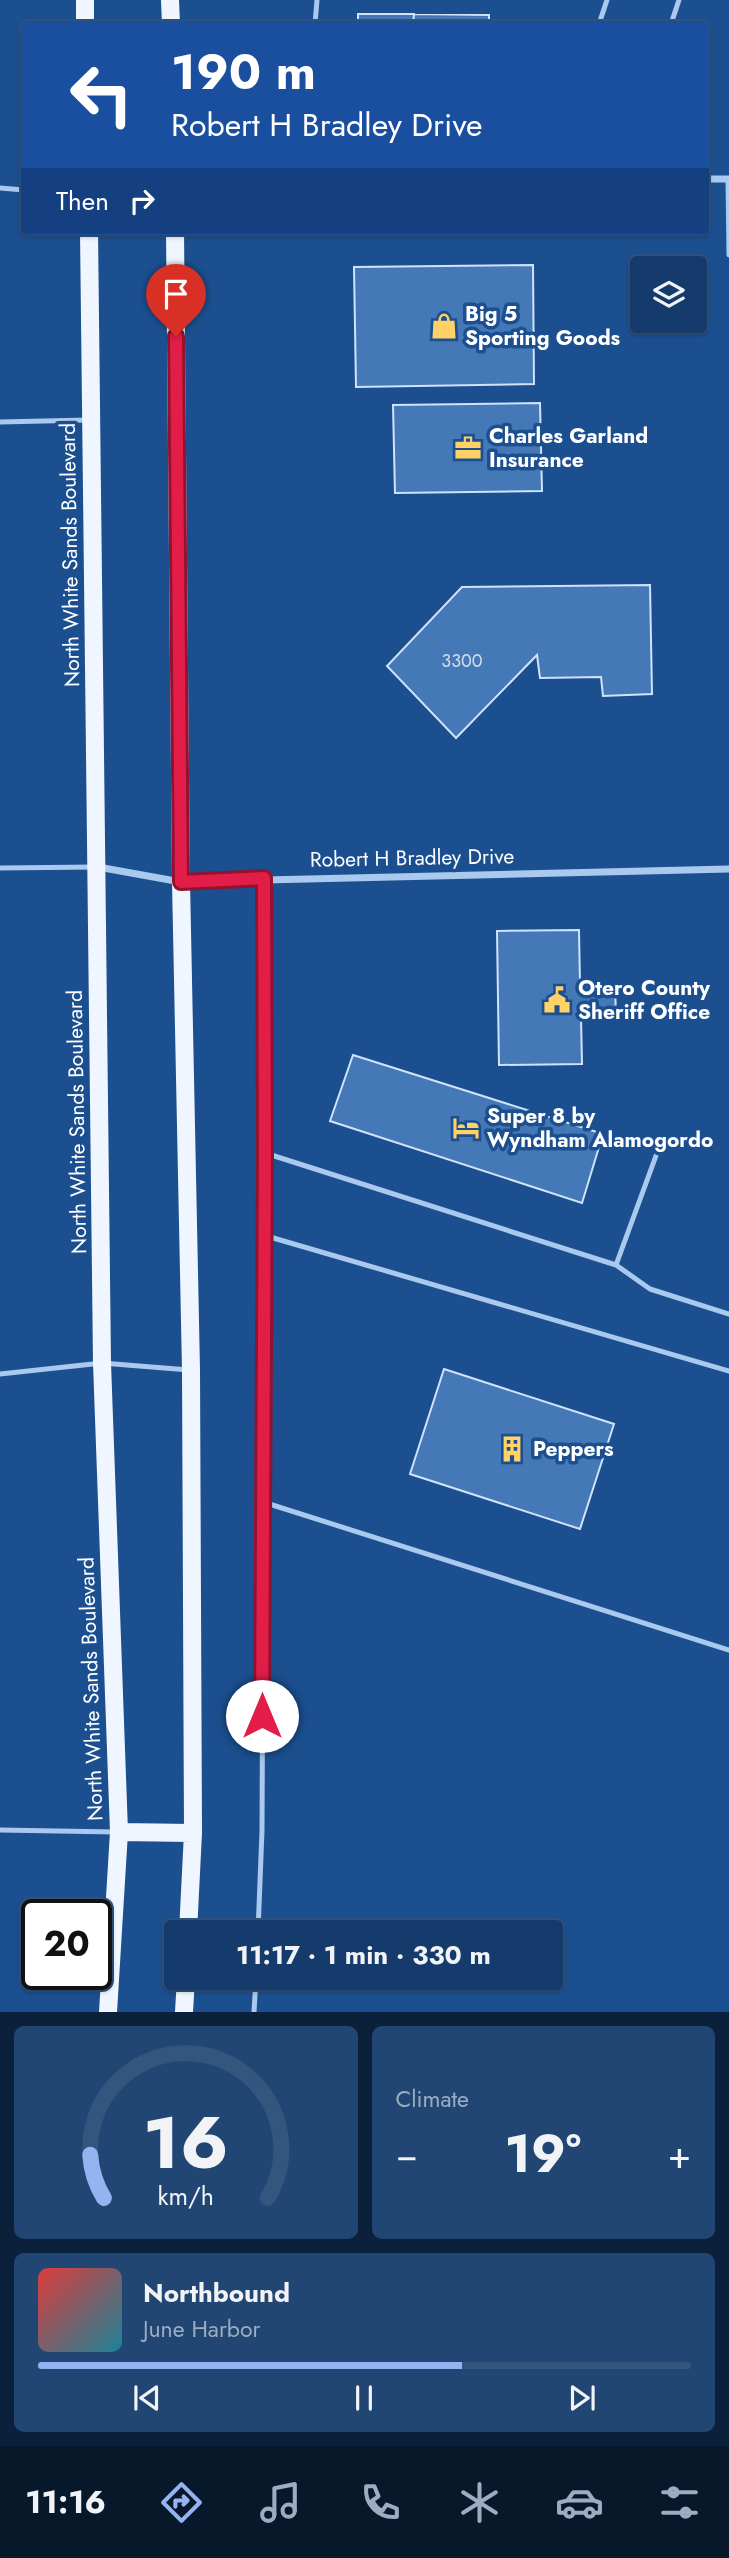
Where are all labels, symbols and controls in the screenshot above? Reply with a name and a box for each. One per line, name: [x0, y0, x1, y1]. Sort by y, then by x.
text: 190 m: [171, 37, 316, 107]
icon: left: [56, 49, 147, 140]
text: Robert H Bradley Drive: [171, 102, 483, 148]
text: Then: [56, 182, 109, 220]
icon: right: [123, 182, 161, 220]
map controls: [630, 256, 707, 333]
button: layers: [630, 256, 707, 333]
pin: [146, 264, 206, 336]
icon: arrive: [157, 275, 195, 313]
place label: Big 5 Sporting Goods: [465, 299, 621, 353]
shop icon: Big 5 Sporting Goods: [429, 311, 459, 341]
place label: Charles Garland Insurance: [489, 421, 648, 475]
street label: North White Sands Boulevard: [53, 423, 87, 687]
office icon: Charles Garland Insurance: [453, 433, 483, 463]
house number: 3300: [441, 648, 483, 674]
street label: Robert H Bradley Drive: [310, 841, 515, 875]
place label: Otero County Sheriff Office: [578, 973, 711, 1027]
public building icon: Otero County Sheriff Office: [542, 985, 572, 1015]
street label: North White Sands Boulevard: [60, 990, 94, 1254]
place label: Super 8 by Wyndham Alamogordo: [487, 1101, 713, 1155]
hotel icon: Super 8 by Wyndham Alamogordo: [451, 1113, 481, 1143]
building icon: Peppers: [497, 1434, 527, 1464]
place label: Peppers: [533, 1434, 614, 1464]
street label: North White Sands Boulevard: [71, 1556, 111, 1822]
position arrow: [225, 1679, 299, 1753]
speed limit sign: 20: [21, 1899, 112, 1990]
text: 11:17 · 1 min · 330 m: [236, 1936, 491, 1974]
text: Climate: [396, 2082, 469, 2116]
text: 16: [143, 2091, 229, 2196]
text: 19°: [504, 2116, 581, 2192]
text: −: [396, 2127, 418, 2182]
text: +: [668, 2127, 691, 2182]
text: km/h: [157, 2178, 214, 2214]
text: Northbound: [143, 2274, 290, 2312]
text: June Harbor: [143, 2312, 260, 2346]
icon: previous: [128, 2379, 166, 2417]
icon: pause: [345, 2379, 383, 2417]
icon: next: [563, 2379, 601, 2417]
icon: directions: [157, 2478, 206, 2527]
icon: music: [256, 2478, 305, 2527]
icon: phone: [356, 2478, 405, 2527]
icon: climate: [455, 2478, 504, 2527]
icon: car: [555, 2478, 604, 2527]
icon: filters: [655, 2478, 704, 2527]
text: 11:16: [25, 2479, 106, 2525]

